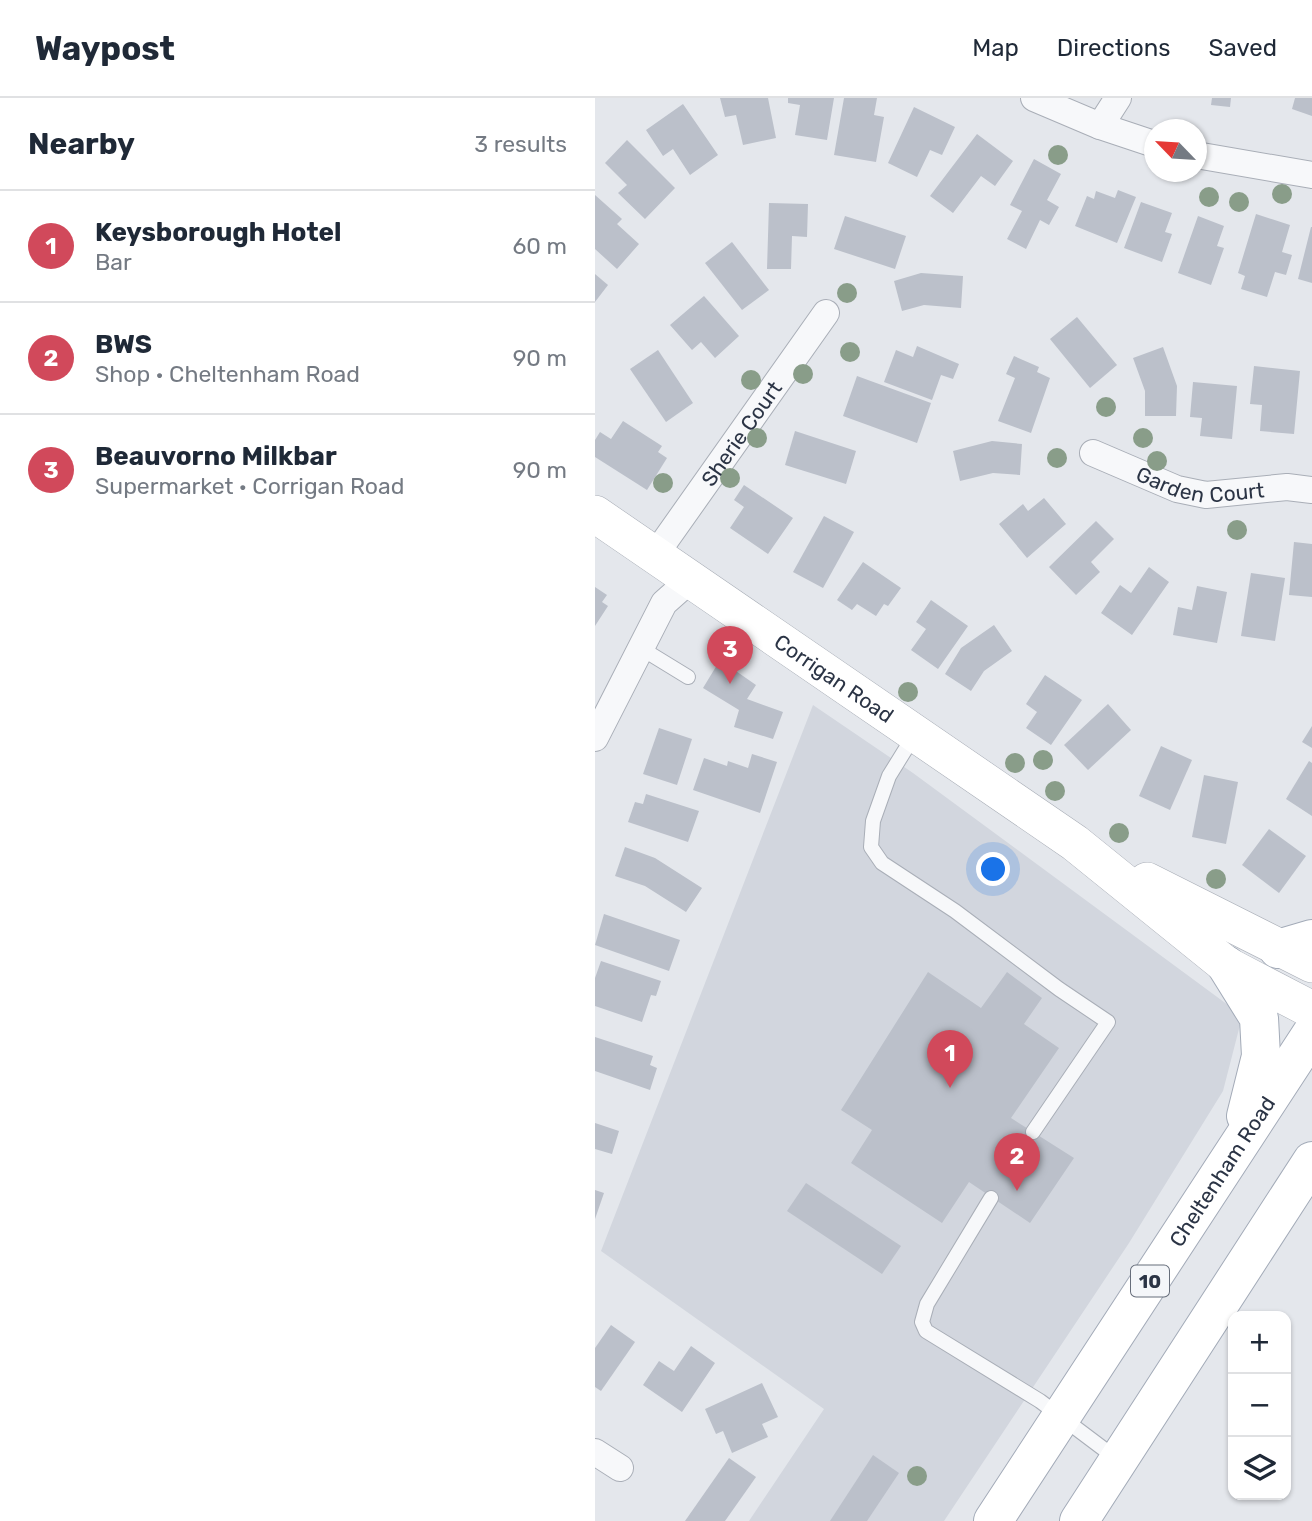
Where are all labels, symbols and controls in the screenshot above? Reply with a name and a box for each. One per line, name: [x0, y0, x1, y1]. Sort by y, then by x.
text: Waypost: [35, 29, 175, 68]
text: Map: [972, 34, 1019, 62]
text: Directions: [1057, 34, 1170, 62]
text: Saved: [1208, 34, 1277, 62]
north arrow: [1144, 119, 1207, 182]
text: Nearby: [28, 126, 135, 162]
text: 3 results: [474, 130, 567, 158]
text: Keysborough Hotel: [95, 217, 341, 248]
text: 1: [45, 232, 57, 260]
text: 60 m: [512, 232, 567, 260]
text: Bar: [95, 248, 132, 276]
text: BWS: [95, 329, 152, 360]
text: 2: [44, 344, 58, 372]
text: 90 m: [513, 344, 567, 372]
text: Shop · Cheltenham Road: [95, 360, 360, 388]
street label: Sherie Court: [695, 376, 787, 491]
text: Beauvorno Milkbar: [95, 441, 337, 472]
text: 3: [43, 456, 59, 484]
text: 90 m: [513, 456, 567, 484]
street label: Garden Court: [1133, 461, 1265, 508]
text: Supermarket · Corrigan Road: [95, 472, 404, 500]
pin: 3: [707, 626, 753, 684]
street label: Corrigan Road: [770, 628, 899, 728]
your location: [976, 852, 1010, 886]
pin: 1: [927, 1030, 973, 1088]
street label: Cheltenham Road: [1164, 1091, 1280, 1251]
pin: 2: [994, 1133, 1040, 1191]
road number: 10: [1131, 1266, 1169, 1296]
map controls: [1228, 1311, 1291, 1500]
button: +: [1228, 1311, 1291, 1374]
button: −: [1228, 1374, 1291, 1437]
button: layers: [1228, 1437, 1291, 1500]

